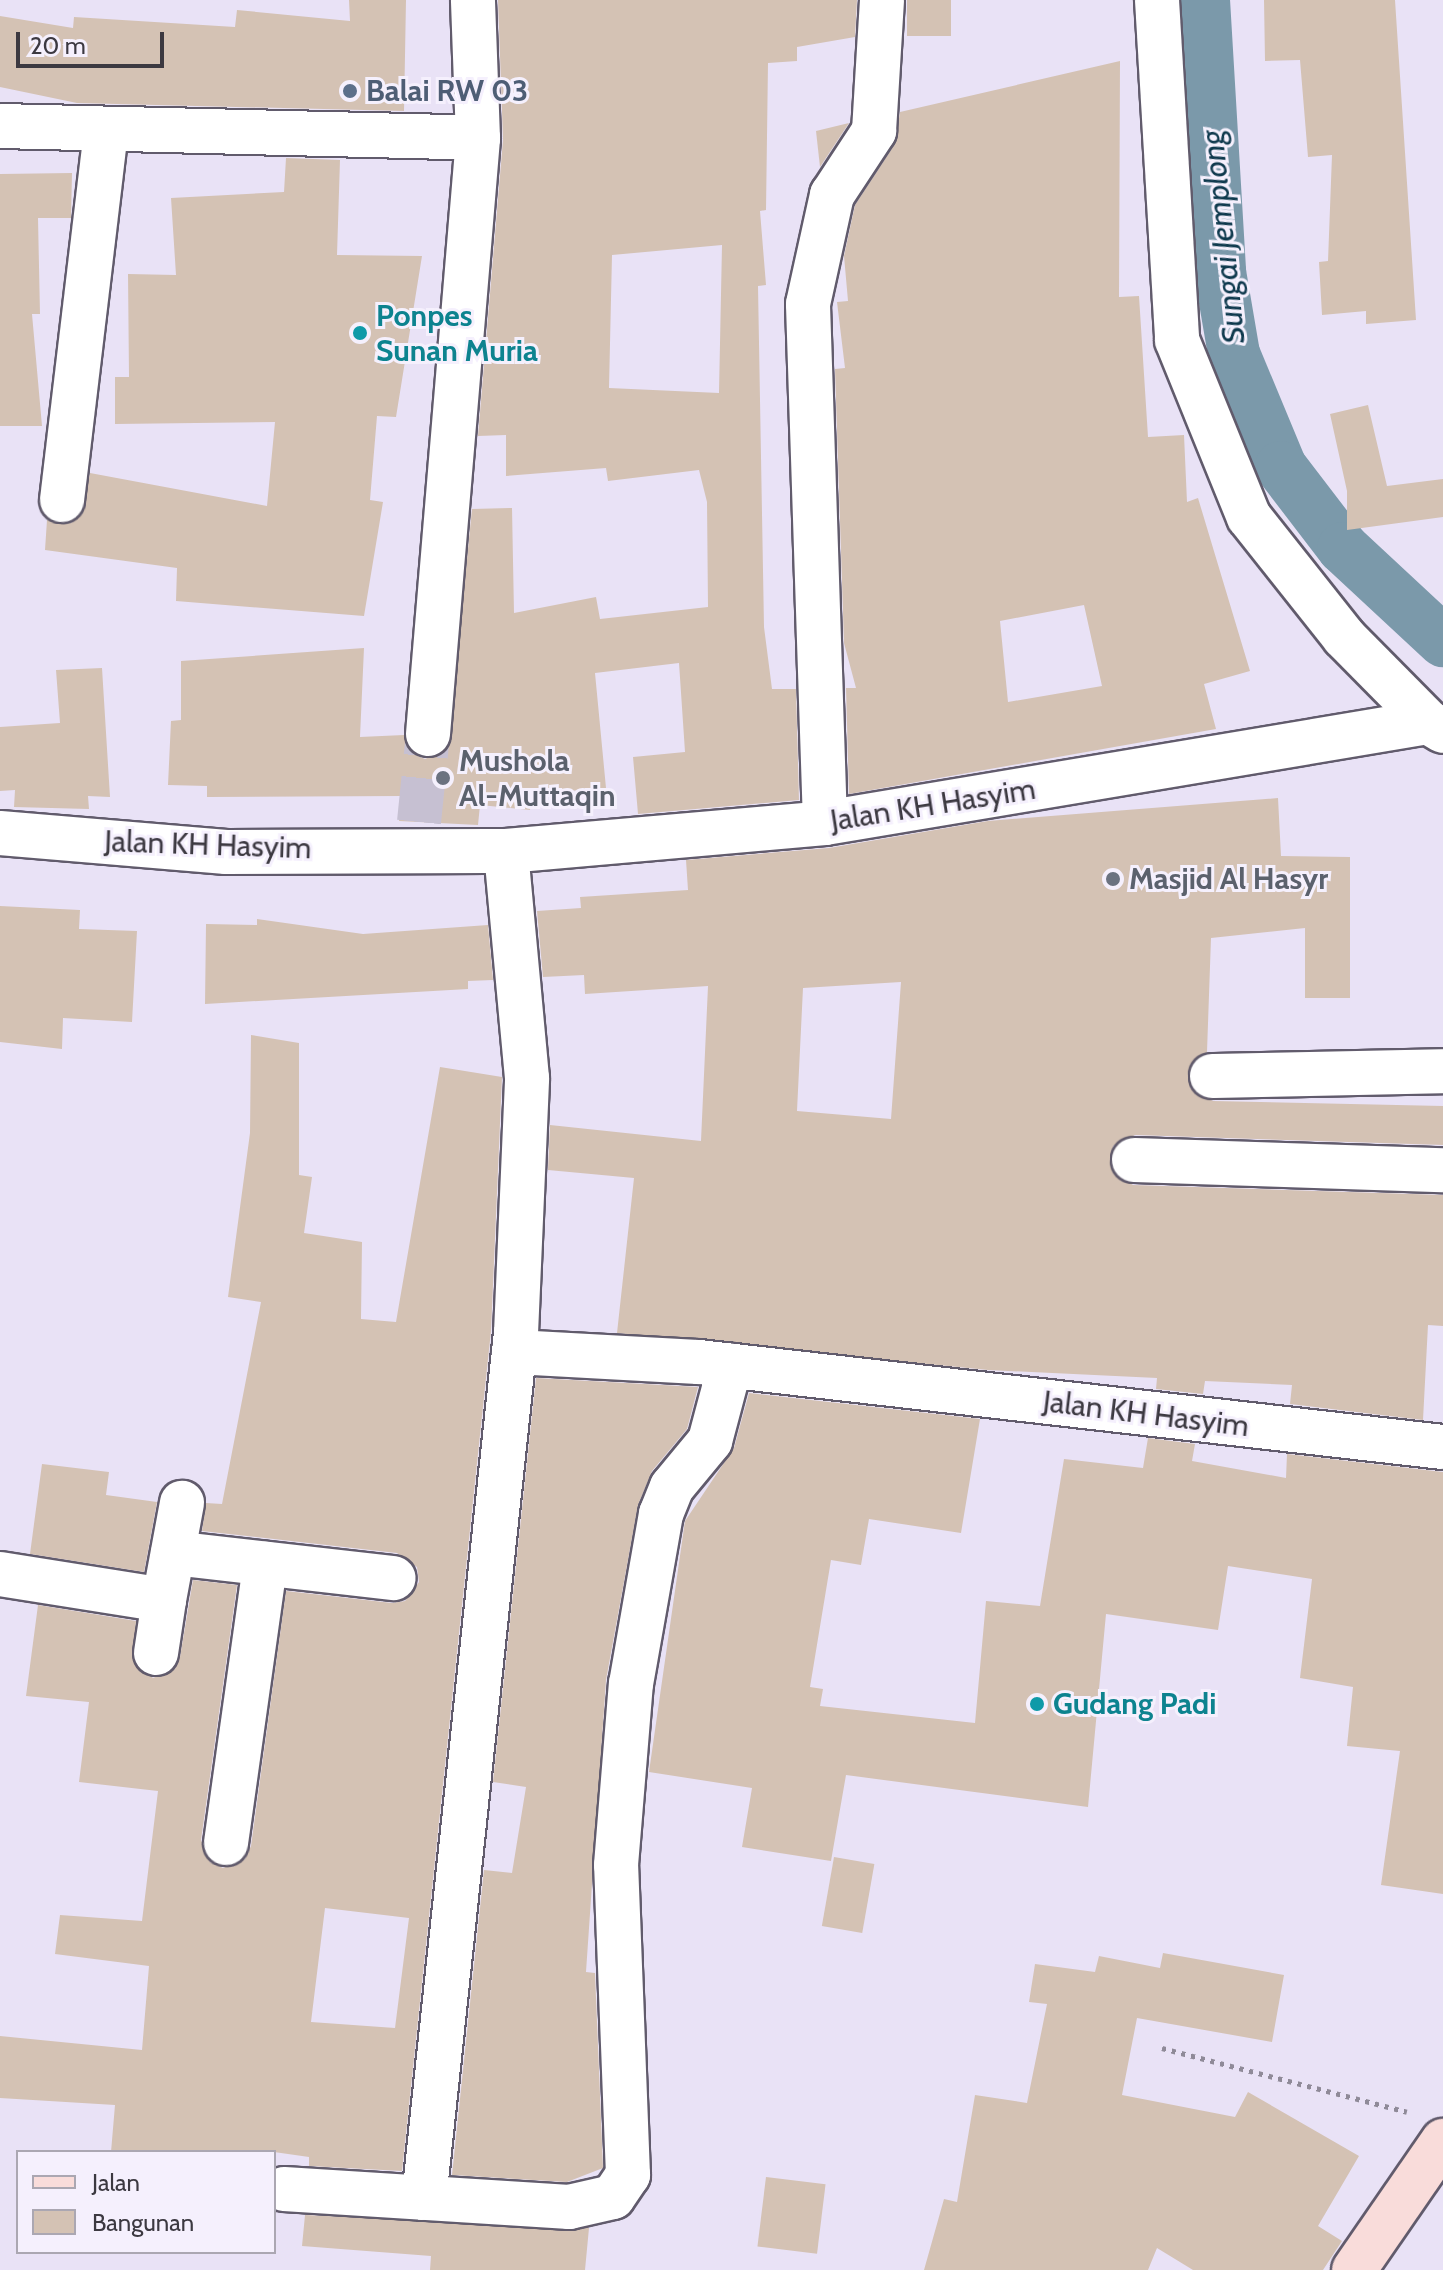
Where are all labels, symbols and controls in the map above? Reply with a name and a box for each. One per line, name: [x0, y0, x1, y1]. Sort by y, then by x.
scale bar: [20, 16, 168, 66]
text: 20 m: [30, 31, 86, 60]
place label: Balai RW 03: [366, 73, 528, 109]
marker: Balai RW 03: [341, 82, 359, 100]
water label: Sungai Jemplong: [1193, 128, 1253, 346]
place label: Ponpes Sunan Muria: [376, 298, 538, 368]
marker: Ponpes Sunan Muria: [351, 324, 369, 342]
place label: Mushola Al-Muttaqin: [459, 743, 616, 814]
marker: Mushola Al-Muttaqin: [434, 769, 452, 787]
street label: Jalan KH Hasyim: [828, 771, 1038, 839]
street label: Jalan KH Hasyim: [104, 823, 312, 867]
place label: Masjid Al Hasyr: [1129, 861, 1328, 897]
marker: Masjid Al Hasyr: [1104, 870, 1122, 888]
street label: Jalan KH Hasyim: [1041, 1384, 1251, 1444]
place label: Gudang Padi: [1053, 1686, 1216, 1722]
marker: Gudang Padi: [1028, 1695, 1046, 1713]
legend: [16, 2150, 276, 2254]
text: Jalan: [92, 2168, 140, 2197]
text: Bangunan: [92, 2208, 194, 2237]

